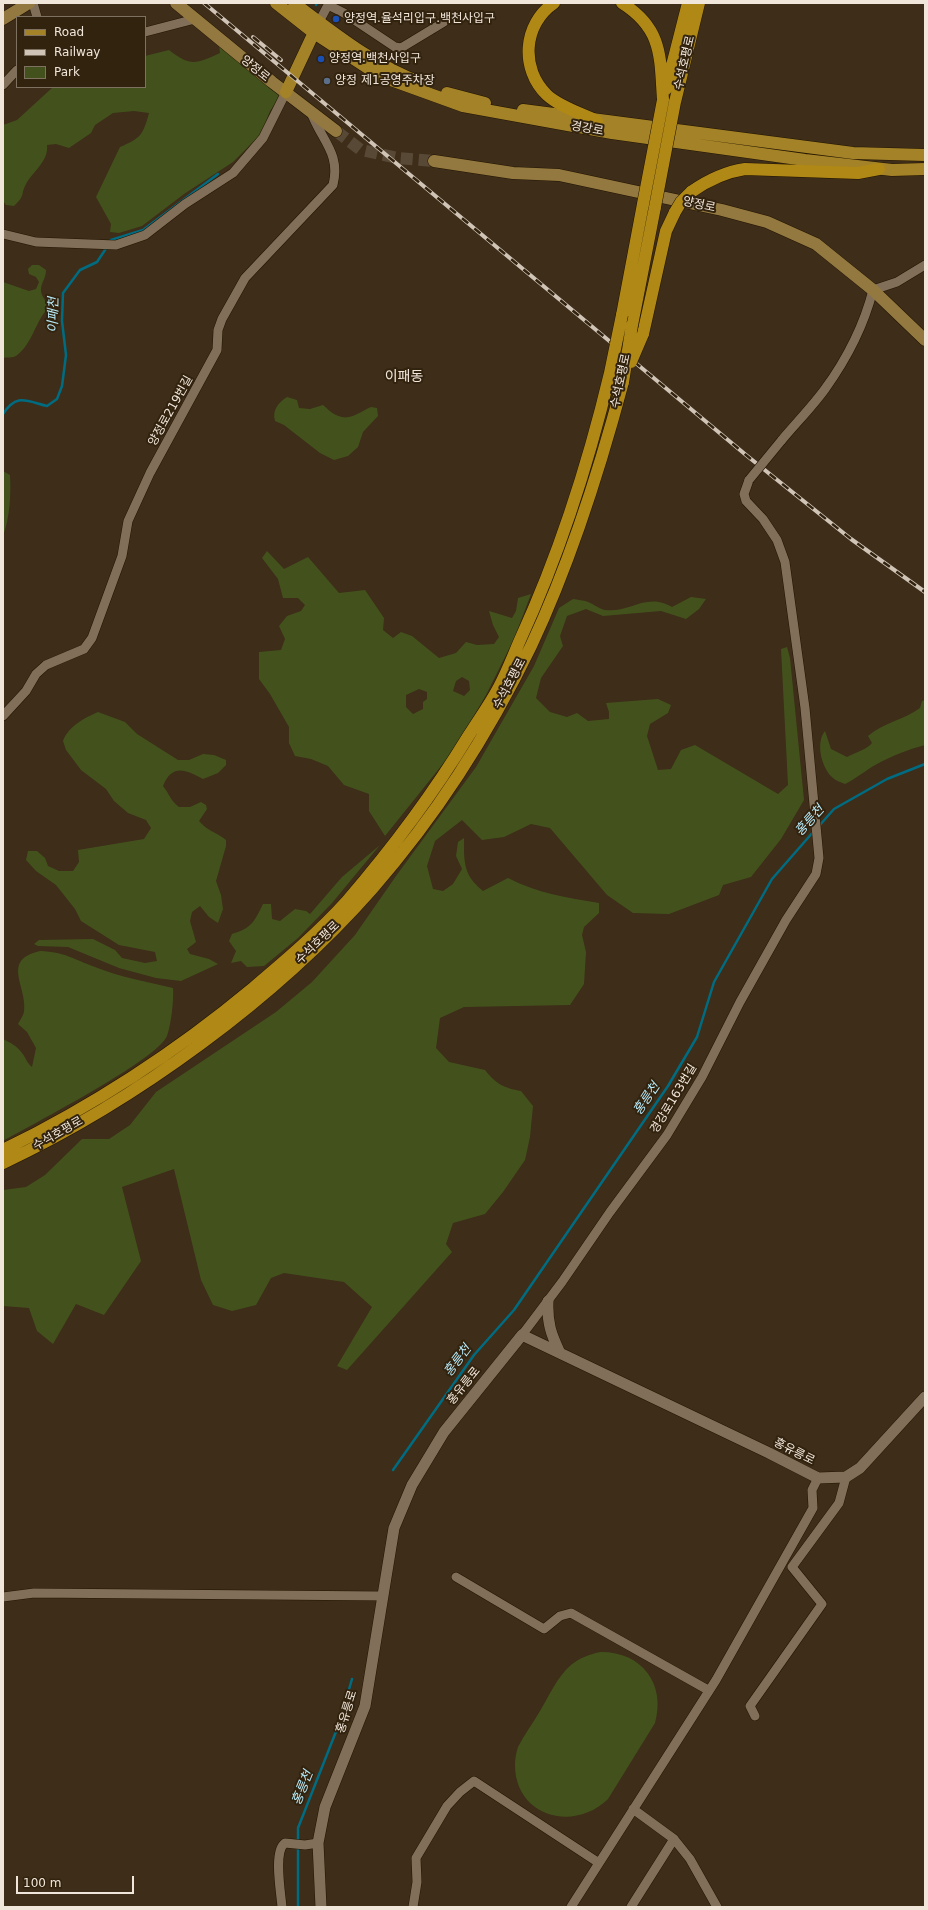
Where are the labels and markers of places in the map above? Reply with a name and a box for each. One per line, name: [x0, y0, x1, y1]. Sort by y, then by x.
place label: 양정역.율석리입구.백천사입구: [344, 12, 495, 26]
marker: 양정역.율석리입구.백천사입구: [331, 14, 341, 24]
place label: 양정역.백천사입구: [329, 52, 421, 66]
marker: 양정역.백천사입구: [316, 54, 326, 64]
place label: 양정 제1공영주차장: [335, 74, 435, 88]
marker: 양정 제1공영주차장: [322, 76, 332, 86]

